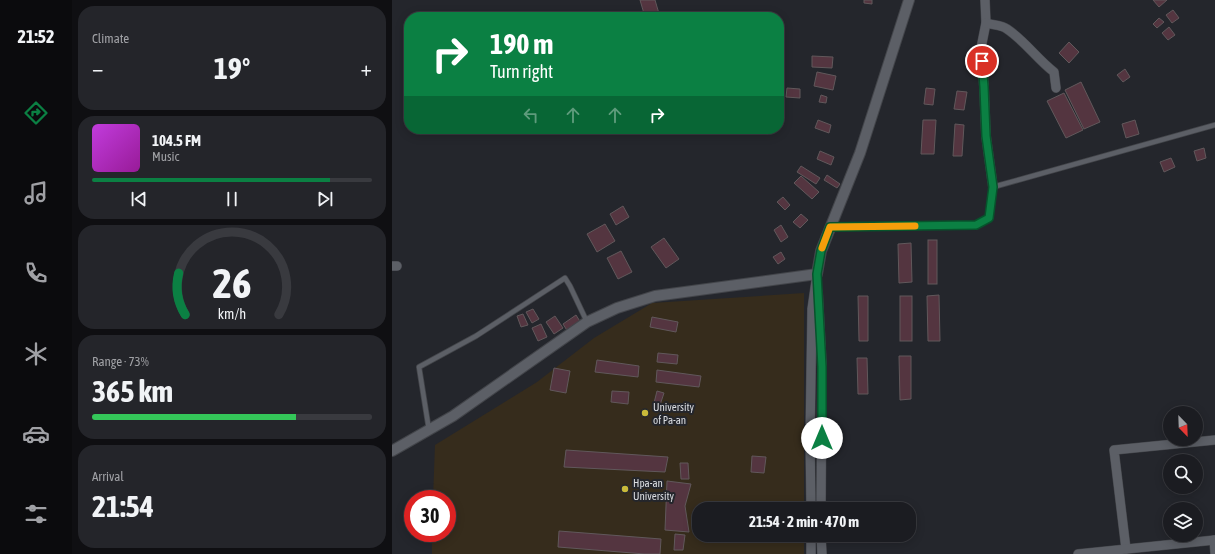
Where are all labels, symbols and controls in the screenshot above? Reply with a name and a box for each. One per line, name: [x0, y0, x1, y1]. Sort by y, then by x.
text: 21:52: [17, 26, 55, 47]
icon: right: [424, 28, 476, 80]
text: 190 m: [490, 28, 553, 60]
text: Climate: [92, 31, 129, 46]
pin: [965, 44, 999, 78]
icon: arrive: [971, 50, 993, 72]
text: 19°: [214, 51, 250, 85]
text: −: [92, 55, 103, 81]
text: +: [361, 55, 372, 81]
text: Turn right: [490, 61, 553, 82]
icon: directions: [22, 99, 50, 127]
icon: left: [520, 104, 542, 126]
icon: ahead: [562, 104, 584, 126]
icon: ahead: [604, 104, 626, 126]
icon: right: [646, 104, 668, 126]
text: 104.5 FM: [152, 132, 201, 149]
text: Music: [152, 149, 179, 164]
icon: music: [22, 179, 50, 207]
icon: previous: [128, 188, 150, 210]
icon: pause: [221, 188, 243, 210]
icon: next: [314, 188, 336, 210]
icon: phone: [22, 259, 50, 287]
text: 26: [212, 259, 252, 307]
text: km/h: [218, 306, 246, 322]
icon: climate: [22, 340, 50, 368]
text: Range · 73%: [92, 354, 149, 369]
text: 365 km: [92, 374, 173, 408]
place label: University of Pa-an: [653, 401, 695, 426]
north arrow: [1163, 406, 1203, 446]
map controls: [1163, 406, 1203, 542]
marker: University of Pa-an: [640, 408, 650, 418]
position arrow: [801, 417, 843, 459]
icon: car: [22, 420, 50, 448]
button: search: [1163, 454, 1203, 494]
text: Arrival: [92, 469, 124, 484]
place label: Hpa-an University: [633, 477, 675, 502]
marker: Hpa-an University: [620, 484, 630, 494]
text: 21:54: [92, 489, 154, 523]
speed limit sign: 30: [404, 490, 456, 542]
icon: filters: [22, 500, 50, 528]
button: layers: [1163, 502, 1203, 542]
text: 21:54 · 2 min · 470 m: [749, 513, 859, 530]

